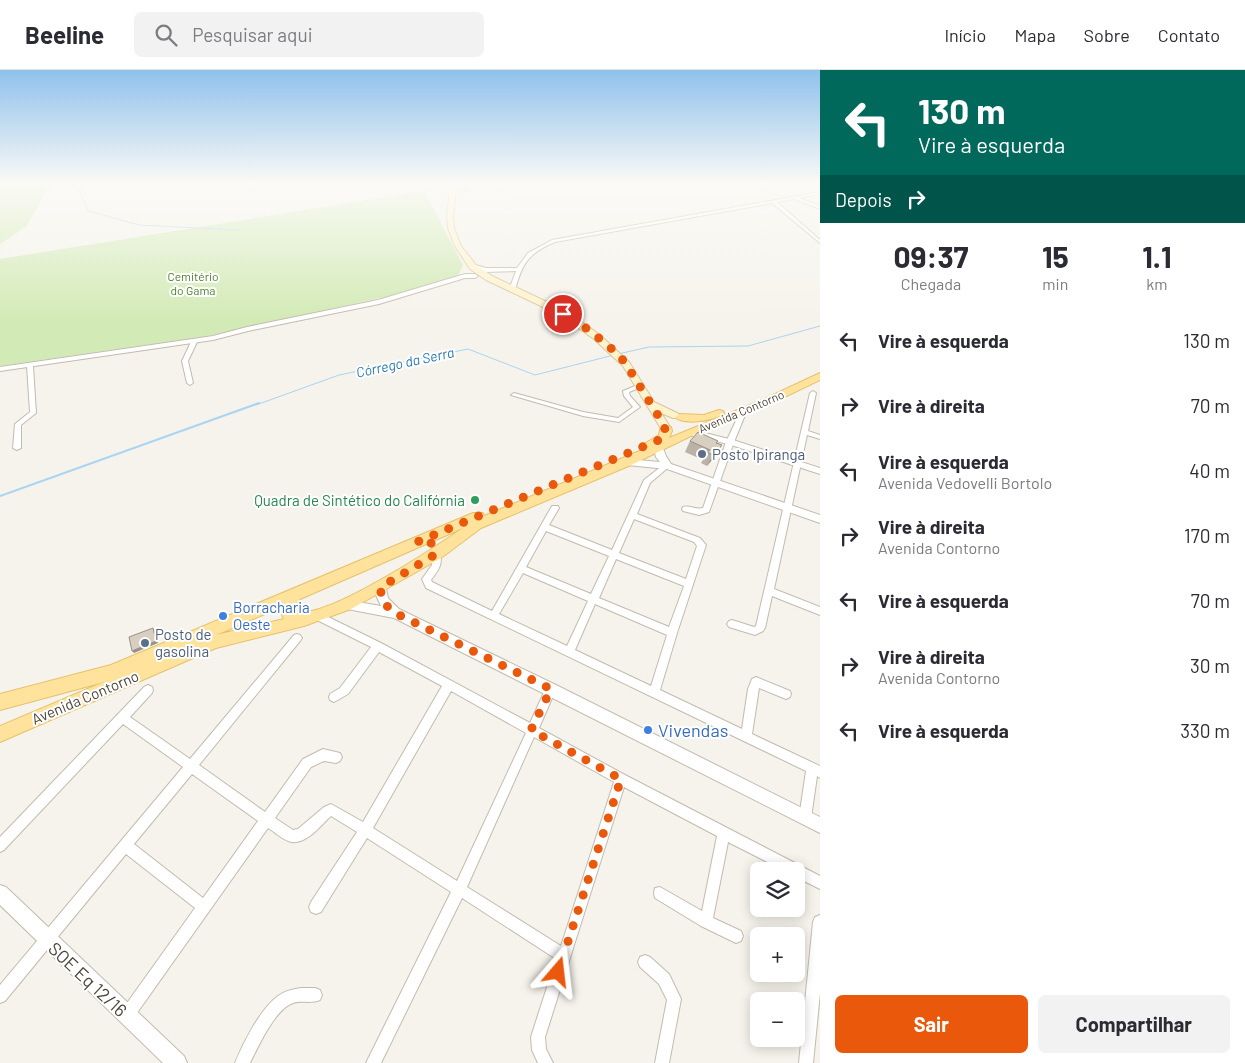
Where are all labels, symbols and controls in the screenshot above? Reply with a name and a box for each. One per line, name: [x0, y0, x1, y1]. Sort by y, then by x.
search box: [134, 12, 484, 57]
text: Beeline: [25, 20, 104, 49]
icon: search: [152, 21, 180, 49]
text: Pesquisar aqui: [192, 23, 313, 46]
text: Início: [944, 24, 986, 46]
text: Mapa: [1014, 24, 1056, 46]
text: Sobre: [1084, 24, 1130, 46]
text: Contato: [1158, 24, 1220, 46]
text: 130 m: [918, 89, 1005, 131]
icon: left: [835, 90, 900, 155]
text: Vire à esquerda: [918, 131, 1065, 157]
icon: right: [902, 185, 930, 213]
text: Depois: [835, 188, 892, 211]
text: 09:37: [893, 238, 968, 274]
text: 15: [1042, 238, 1069, 274]
text: 1.1: [1142, 238, 1172, 274]
park label: Cemitério do Gama: [167, 269, 219, 297]
text: Chegada: [901, 274, 961, 293]
text: min: [1042, 274, 1068, 293]
text: km: [1146, 274, 1167, 293]
pin: [542, 293, 584, 335]
icon: arrive: [549, 300, 577, 328]
icon: left: [835, 327, 863, 355]
text: Vire à esquerda: [878, 329, 1009, 352]
text: 130 m: [1183, 329, 1230, 352]
water label: Córrego da Serra: [354, 343, 456, 381]
street label: Avenida Contorno: [696, 387, 786, 435]
icon: right: [835, 392, 863, 420]
text: Vire à direita: [878, 394, 985, 417]
text: 70 m: [1191, 394, 1230, 417]
place label: Posto Ipiranga: [712, 445, 805, 463]
marker: Posto Ipiranga: [696, 448, 708, 460]
text: Vire à esquerda: [878, 450, 1009, 473]
icon: left: [835, 457, 863, 485]
text: 40 m: [1189, 459, 1230, 482]
text: Avenida Vedovelli Bortolo: [878, 473, 1052, 492]
place label: Quadra de Sintético do Califórnia: [254, 491, 465, 509]
marker: Quadra de Sintético do Califórnia: [469, 494, 481, 506]
text: Vire à direita: [878, 515, 985, 538]
icon: right: [835, 522, 863, 550]
text: 170 m: [1184, 524, 1230, 547]
text: Avenida Contorno: [878, 538, 1000, 557]
icon: left: [835, 587, 863, 615]
text: Vire à esquerda: [878, 589, 1009, 612]
text: 70 m: [1191, 589, 1230, 612]
place label: Borracharia Oeste: [233, 598, 310, 633]
marker: Borracharia Oeste: [217, 610, 229, 622]
place label: Posto de gasolina: [155, 625, 212, 660]
marker: Posto de gasolina: [139, 637, 151, 649]
text: Vire à direita: [878, 645, 985, 668]
icon: right: [835, 652, 863, 680]
text: 30 m: [1190, 654, 1230, 677]
street label: Avenida Contorno: [29, 666, 141, 728]
text: Avenida Contorno: [878, 668, 1000, 687]
icon: left: [835, 717, 863, 745]
place label: Vivendas: [658, 719, 728, 741]
text: Vire à esquerda: [878, 719, 1009, 742]
text: 330 m: [1180, 719, 1230, 742]
marker: Vivendas: [642, 724, 654, 736]
map controls: [750, 862, 805, 1047]
button: layers: [750, 862, 805, 917]
button: +: [750, 927, 805, 982]
street label: SOE Eq 12/16: [44, 937, 132, 1021]
position arrow: [531, 945, 583, 997]
button: −: [750, 992, 805, 1047]
button: Sair: [835, 995, 1028, 1053]
button: Compartilhar: [1038, 995, 1230, 1053]

